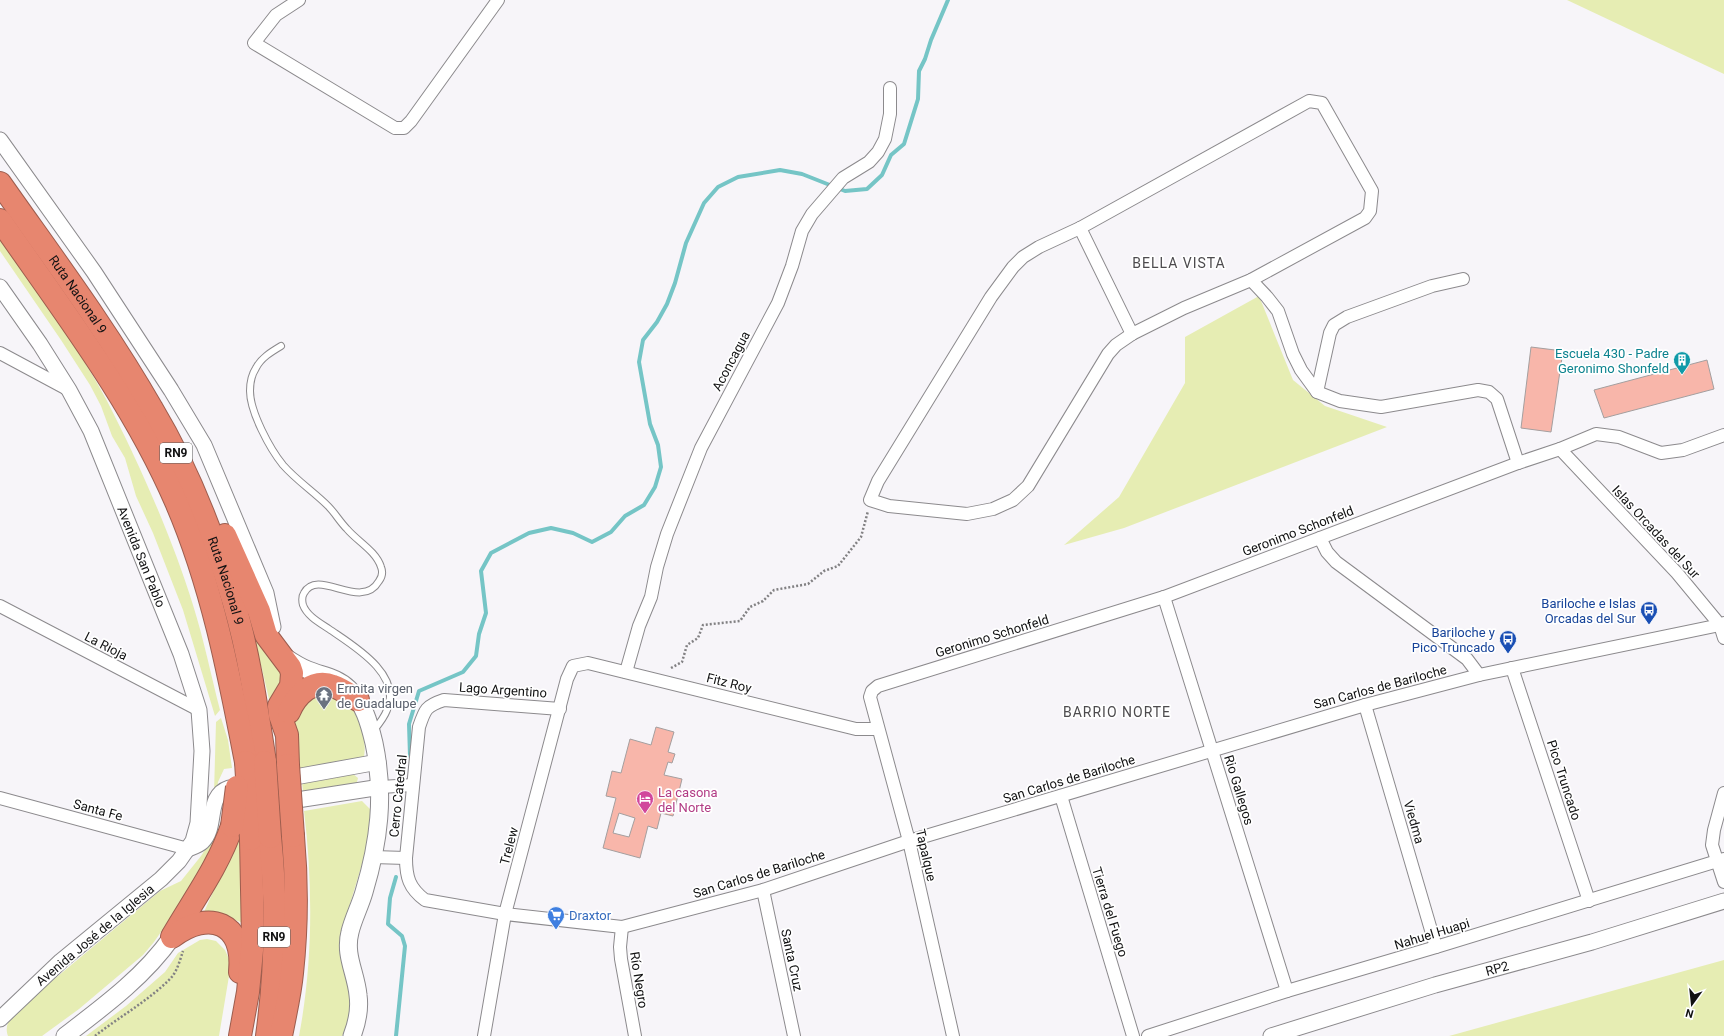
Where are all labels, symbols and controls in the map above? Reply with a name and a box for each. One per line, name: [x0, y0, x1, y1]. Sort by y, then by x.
street label: Ruta Nacional 9: [46, 252, 110, 336]
district label: BELLA VISTA: [1132, 255, 1226, 271]
street label: Aconcagua: [709, 329, 753, 393]
place label: Escuela 430 - Padre Geronimo Shonfeld: [1555, 346, 1669, 376]
building icon: Escuela 430 - Padre Geronimo Shonfeld: [1672, 350, 1692, 375]
road number: RN9: [160, 443, 192, 463]
street label: Islas Orcadas del Sur: [1609, 482, 1703, 582]
street label: Geronimo Schonfeld: [1240, 503, 1356, 559]
street label: Avenida San Pablo: [115, 504, 169, 609]
street label: Ruta Nacional 9: [205, 535, 247, 626]
place label: Bariloche e Islas Orcadas del Sur: [1541, 596, 1637, 626]
bus stop icon: Bariloche e Islas Orcadas del Sur: [1639, 600, 1659, 625]
street label: Geronimo Schonfeld: [933, 612, 1051, 660]
place label: Bariloche y Pico Truncado: [1412, 625, 1495, 655]
street label: La Rioja: [82, 629, 130, 663]
bus stop icon: Bariloche y Pico Truncado: [1498, 629, 1518, 654]
street label: San Carlos de Bariloche: [1312, 662, 1448, 712]
street label: Fitz Roy: [705, 670, 753, 696]
street label: Lago Argentino: [459, 679, 547, 701]
place label: Ermita virgen de Guadalupe: [337, 681, 417, 711]
temple icon: Ermita virgen de Guadalupe: [314, 685, 334, 710]
district label: BARRIO NORTE: [1063, 704, 1171, 720]
street label: Pico Truncado: [1544, 738, 1584, 822]
street label: San Carlos de Bariloche: [1001, 752, 1137, 806]
street label: Rio Gallegos: [1221, 753, 1257, 827]
street label: Cerro Catedral: [386, 754, 410, 838]
place label: La casona del Norte: [658, 785, 718, 815]
hotel icon: La casona del Norte: [635, 789, 655, 814]
street label: Santa Fe: [72, 796, 124, 824]
street label: Viedma: [1401, 799, 1427, 845]
street label: Trelew: [497, 825, 521, 866]
street label: Tapalque: [913, 827, 939, 883]
street label: San Carlos de Bariloche: [691, 847, 827, 901]
street label: Tierra del Fuego: [1089, 865, 1131, 959]
street label: Avenida José de la Iglesia: [33, 881, 157, 989]
supermarket icon: Draxtor: [546, 905, 566, 930]
place label: Draxtor: [569, 908, 612, 923]
street label: Nahuel Huapi: [1393, 915, 1471, 953]
road number: RN9: [258, 927, 290, 947]
street label: Santa Cruz: [778, 928, 806, 993]
street label: Río Negro: [627, 951, 651, 1009]
street label: RP2: [1484, 958, 1510, 978]
north arrow: [1672, 984, 1712, 1024]
text: N: [1684, 1006, 1695, 1020]

